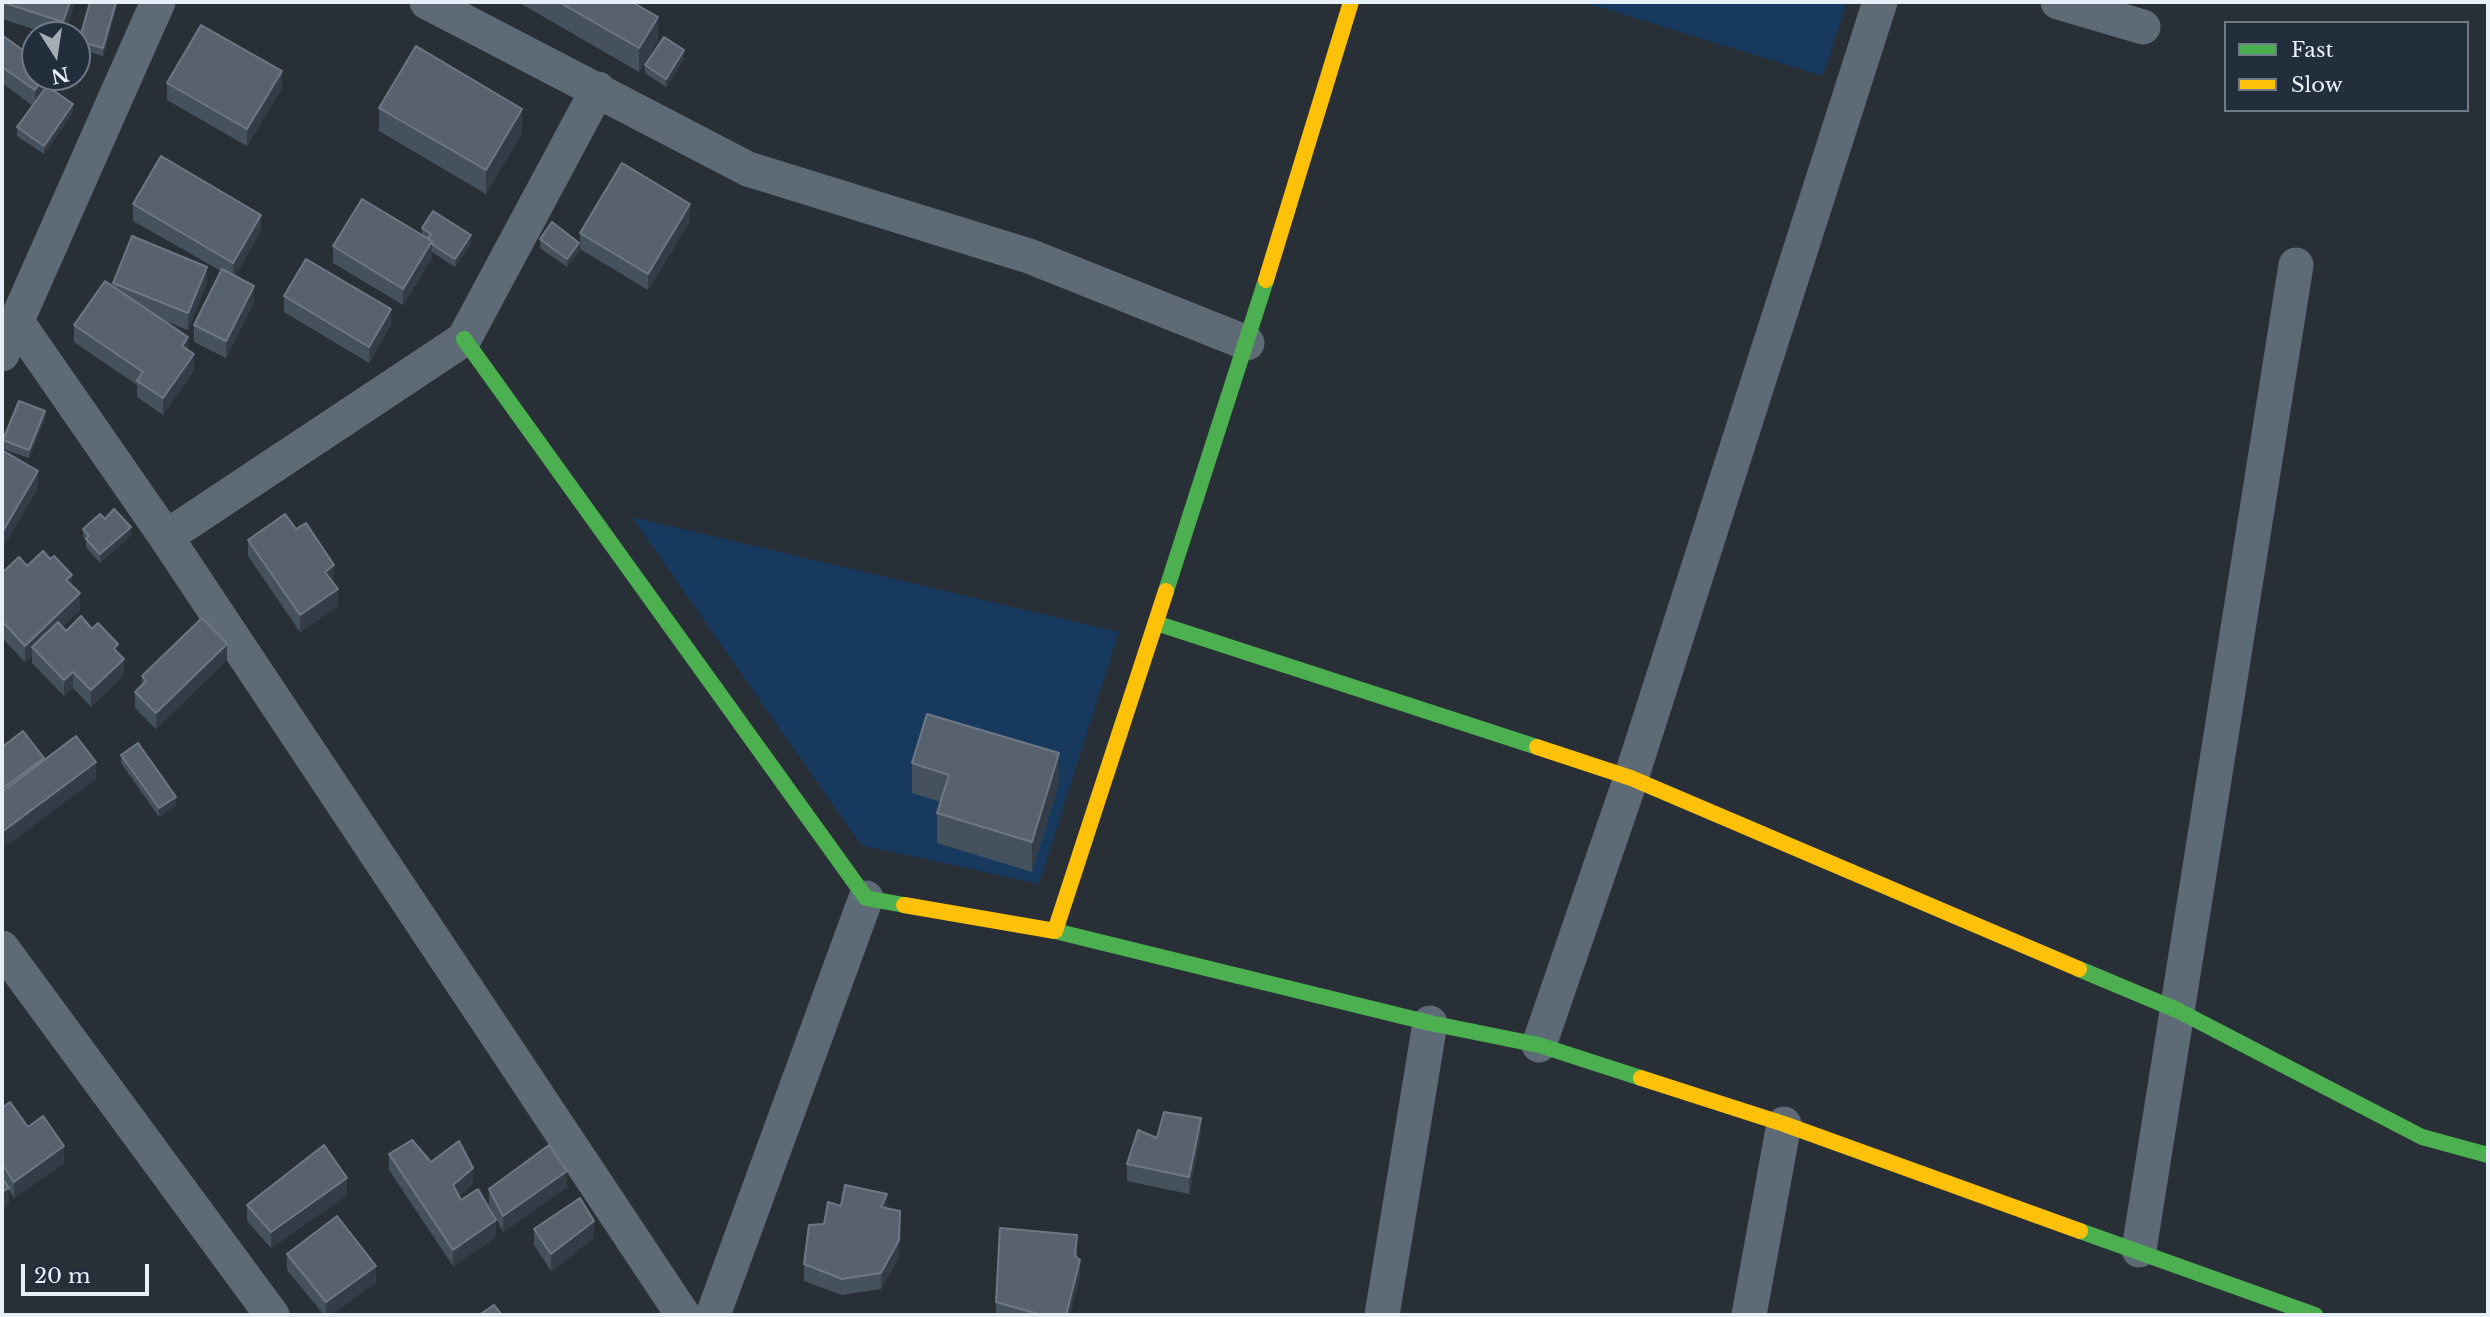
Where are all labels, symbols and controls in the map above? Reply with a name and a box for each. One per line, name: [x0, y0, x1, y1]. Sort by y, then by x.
north arrow: [21, 21, 91, 91]
legend: [2224, 21, 2469, 112]
text: Fast: [2291, 37, 2333, 63]
text: N: [49, 62, 71, 88]
text: Slow: [2291, 72, 2343, 98]
scale bar: [24, 1250, 152, 1294]
text: 20 m: [34, 1263, 91, 1289]

